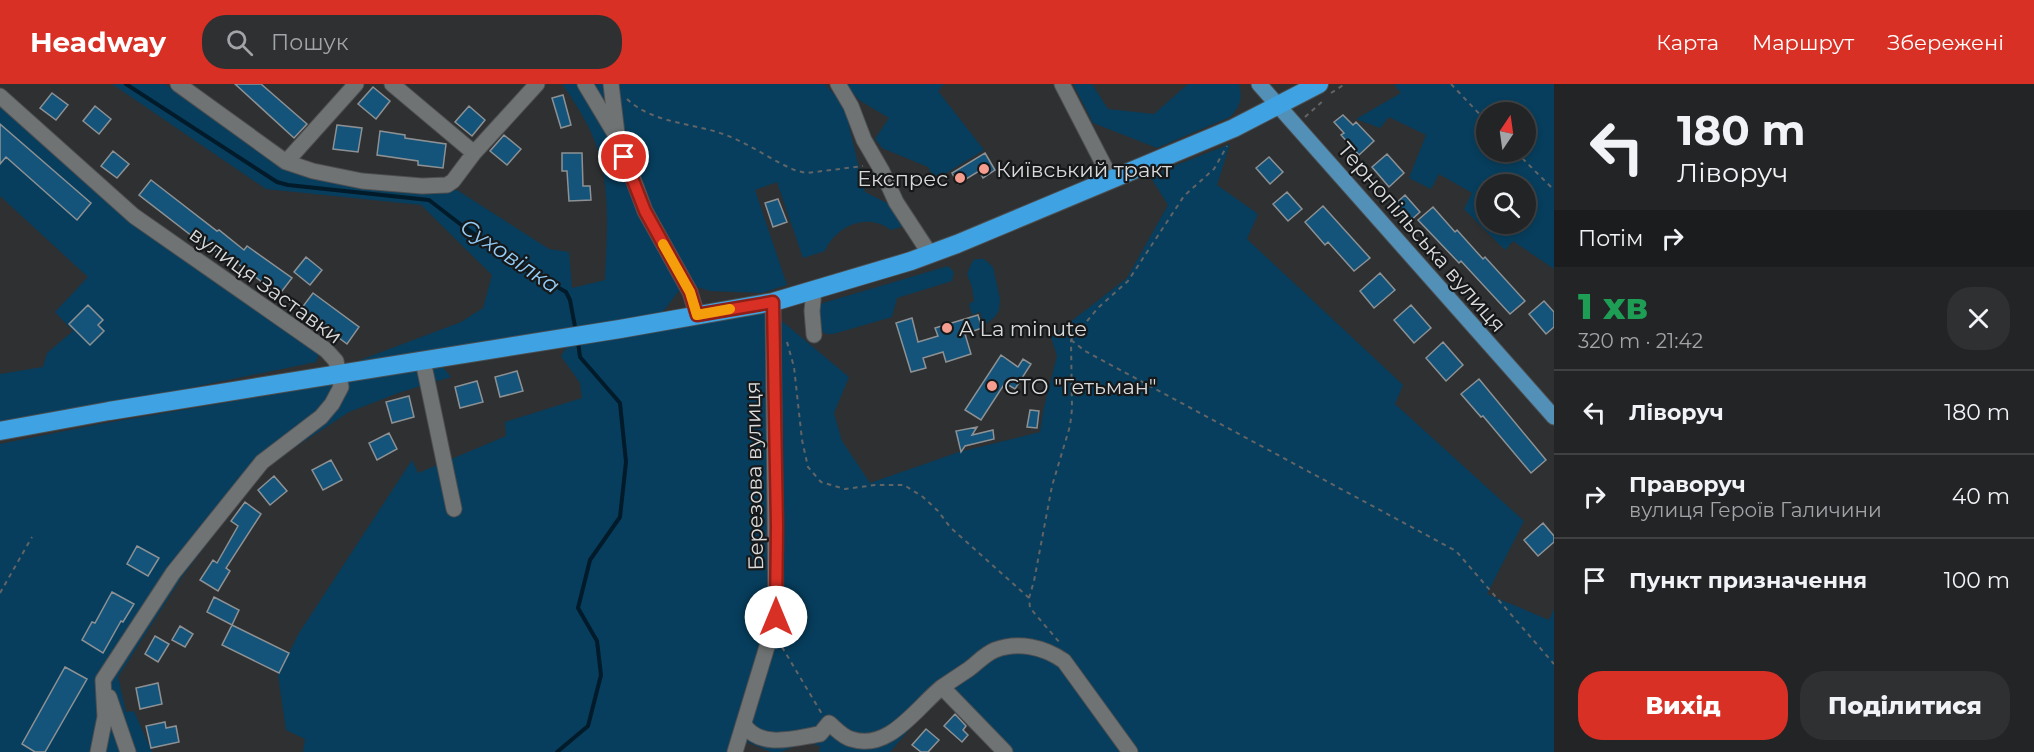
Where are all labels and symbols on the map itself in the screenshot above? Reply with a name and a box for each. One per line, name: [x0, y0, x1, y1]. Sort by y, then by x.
north arrow: [1476, 102, 1536, 162]
pin: [598, 131, 649, 182]
street label: Тернопільська вулиця: [1333, 137, 1511, 337]
place label: Київський тракт: [996, 157, 1172, 182]
marker: Київський тракт: [977, 162, 991, 176]
place label: Експрес: [857, 166, 948, 191]
marker: Експрес: [953, 171, 967, 185]
water label: Суховілка: [455, 213, 565, 299]
street label: вулиця Заставки: [185, 221, 347, 349]
place label: A La minute: [959, 316, 1087, 341]
marker: A La minute: [940, 321, 954, 335]
place label: СТО "Гетьман": [1004, 374, 1157, 399]
marker: СТО "Гетьман": [985, 379, 999, 393]
street label: Березова вулиця: [740, 381, 768, 571]
position arrow: [744, 585, 808, 649]

